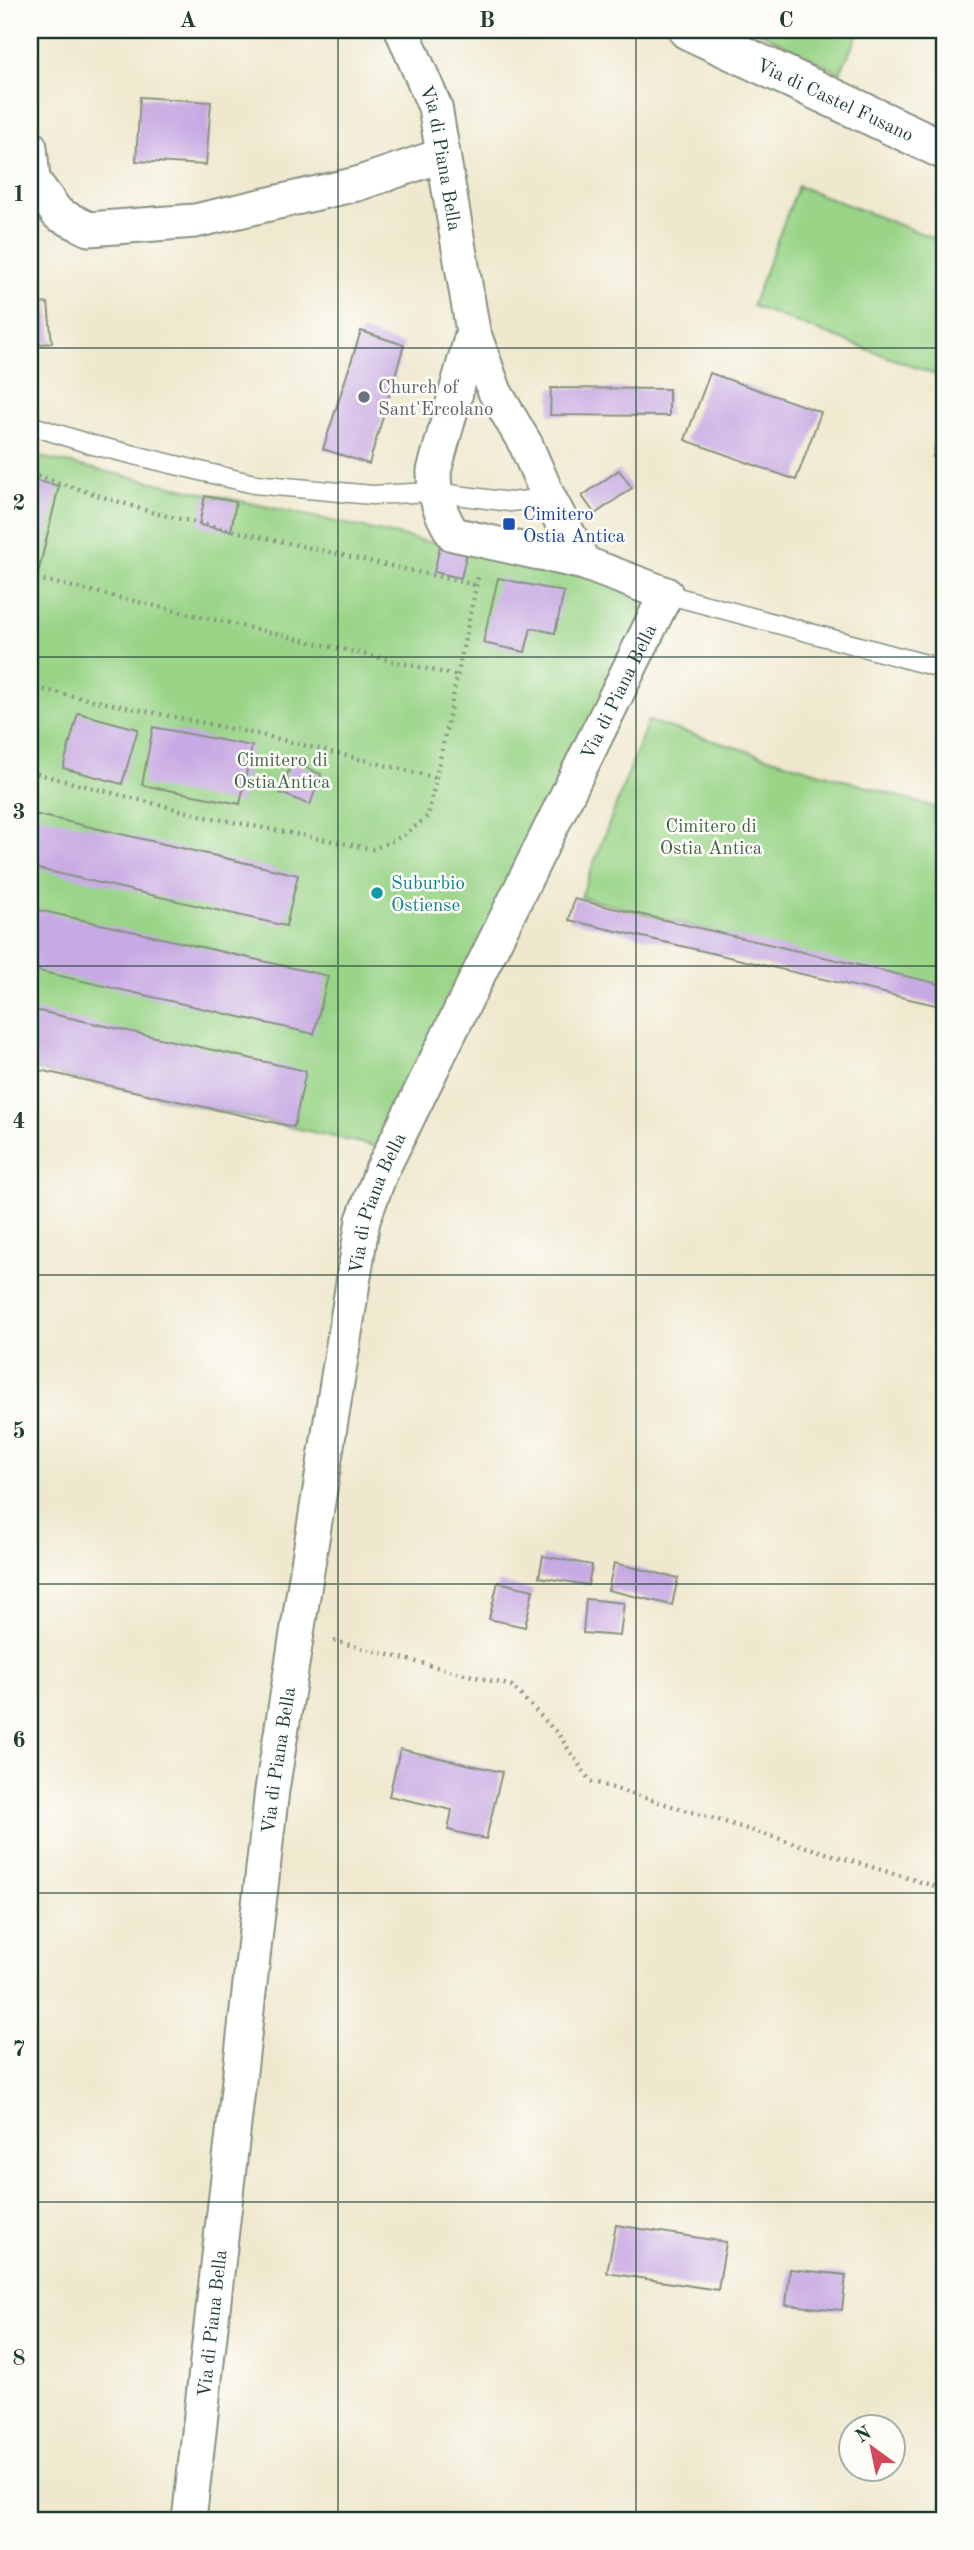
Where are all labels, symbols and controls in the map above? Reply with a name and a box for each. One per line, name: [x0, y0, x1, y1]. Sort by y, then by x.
text: A: [179, 9, 197, 32]
text: B: [479, 9, 495, 32]
text: C: [778, 9, 794, 32]
street label: Via di Castel Fusano: [753, 57, 916, 146]
street label: Via di Piana Bella: [415, 83, 463, 233]
text: 1: [12, 183, 26, 206]
place label: Church of Sant'Ercolano: [378, 379, 493, 420]
marker: Church of Sant'Ercolano: [356, 389, 372, 405]
text: 2: [12, 492, 26, 515]
place label: Cimitero Ostia Antica: [523, 506, 626, 547]
marker: Cimitero Ostia Antica: [501, 516, 517, 532]
street label: Via di Piana Bella: [579, 621, 662, 763]
park label: Cimitero di OstiaAntica: [234, 752, 331, 793]
text: 3: [12, 801, 26, 824]
park label: Cimitero di Ostia Antica: [660, 818, 763, 859]
place label: Suburbio Ostiense: [391, 875, 465, 916]
marker: Suburbio Ostiense: [369, 885, 385, 901]
text: 4: [12, 1110, 26, 1133]
street label: Via di Piana Bella: [348, 1130, 411, 1275]
text: 5: [12, 1420, 26, 1443]
street label: Via di Piana Bella: [260, 1685, 300, 1835]
text: 6: [12, 1729, 26, 1752]
text: 7: [12, 2038, 26, 2061]
street label: Via di Piana Bella: [196, 2248, 232, 2398]
text: 8: [12, 2347, 26, 2370]
north arrow: [838, 2414, 908, 2484]
text: N: [853, 2424, 876, 2448]

